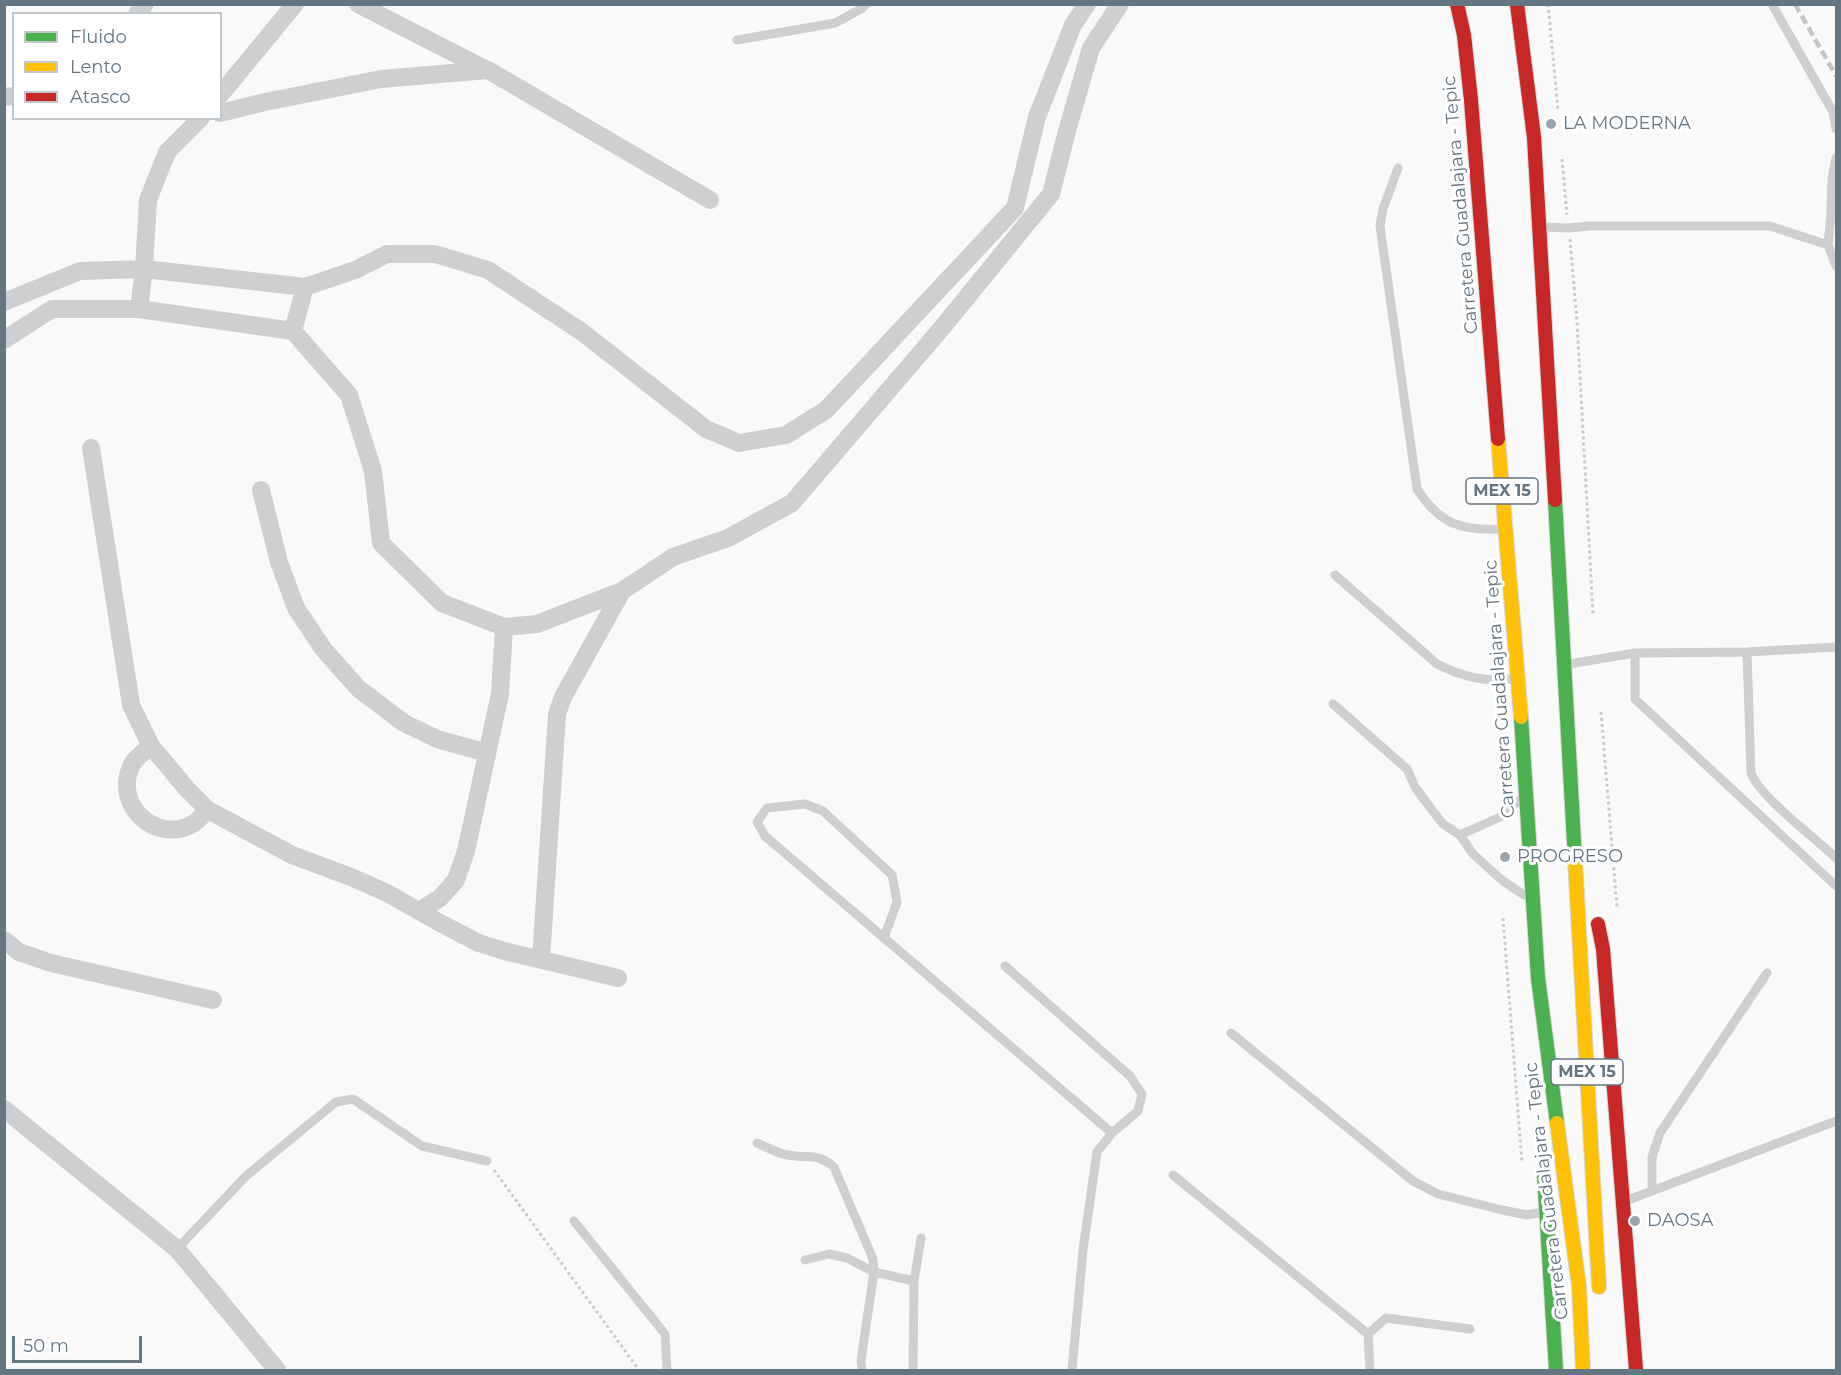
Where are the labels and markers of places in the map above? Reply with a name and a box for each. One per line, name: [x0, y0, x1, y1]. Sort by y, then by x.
place label: LA MODERNA: [1563, 113, 1691, 135]
marker: LA MODERNA: [1544, 117, 1558, 131]
place label: PROGRESO: [1517, 846, 1623, 868]
marker: PROGRESO: [1498, 850, 1512, 864]
place label: DAOSA: [1647, 1210, 1713, 1232]
marker: DAOSA: [1628, 1214, 1642, 1228]

